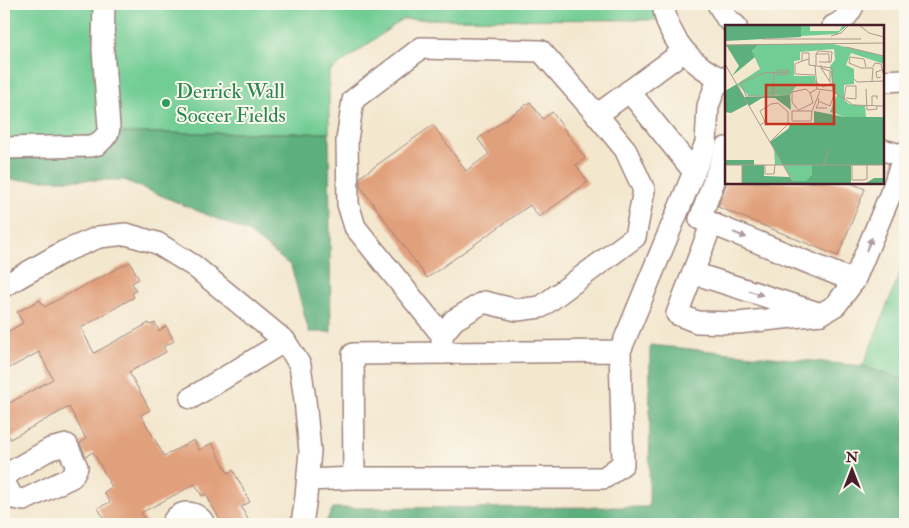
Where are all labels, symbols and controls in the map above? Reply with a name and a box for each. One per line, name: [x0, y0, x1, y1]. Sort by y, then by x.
inset map: [725, 25, 884, 184]
place label: Derrick Wall Soccer Fields: [176, 78, 286, 129]
marker: Derrick Wall Soccer Fields: [160, 97, 172, 109]
one-way arrow: [733, 231, 748, 239]
one-way arrow: [866, 237, 874, 251]
one-way arrow: [749, 289, 764, 297]
north arrow: [826, 446, 876, 496]
text: N: [845, 449, 859, 466]

